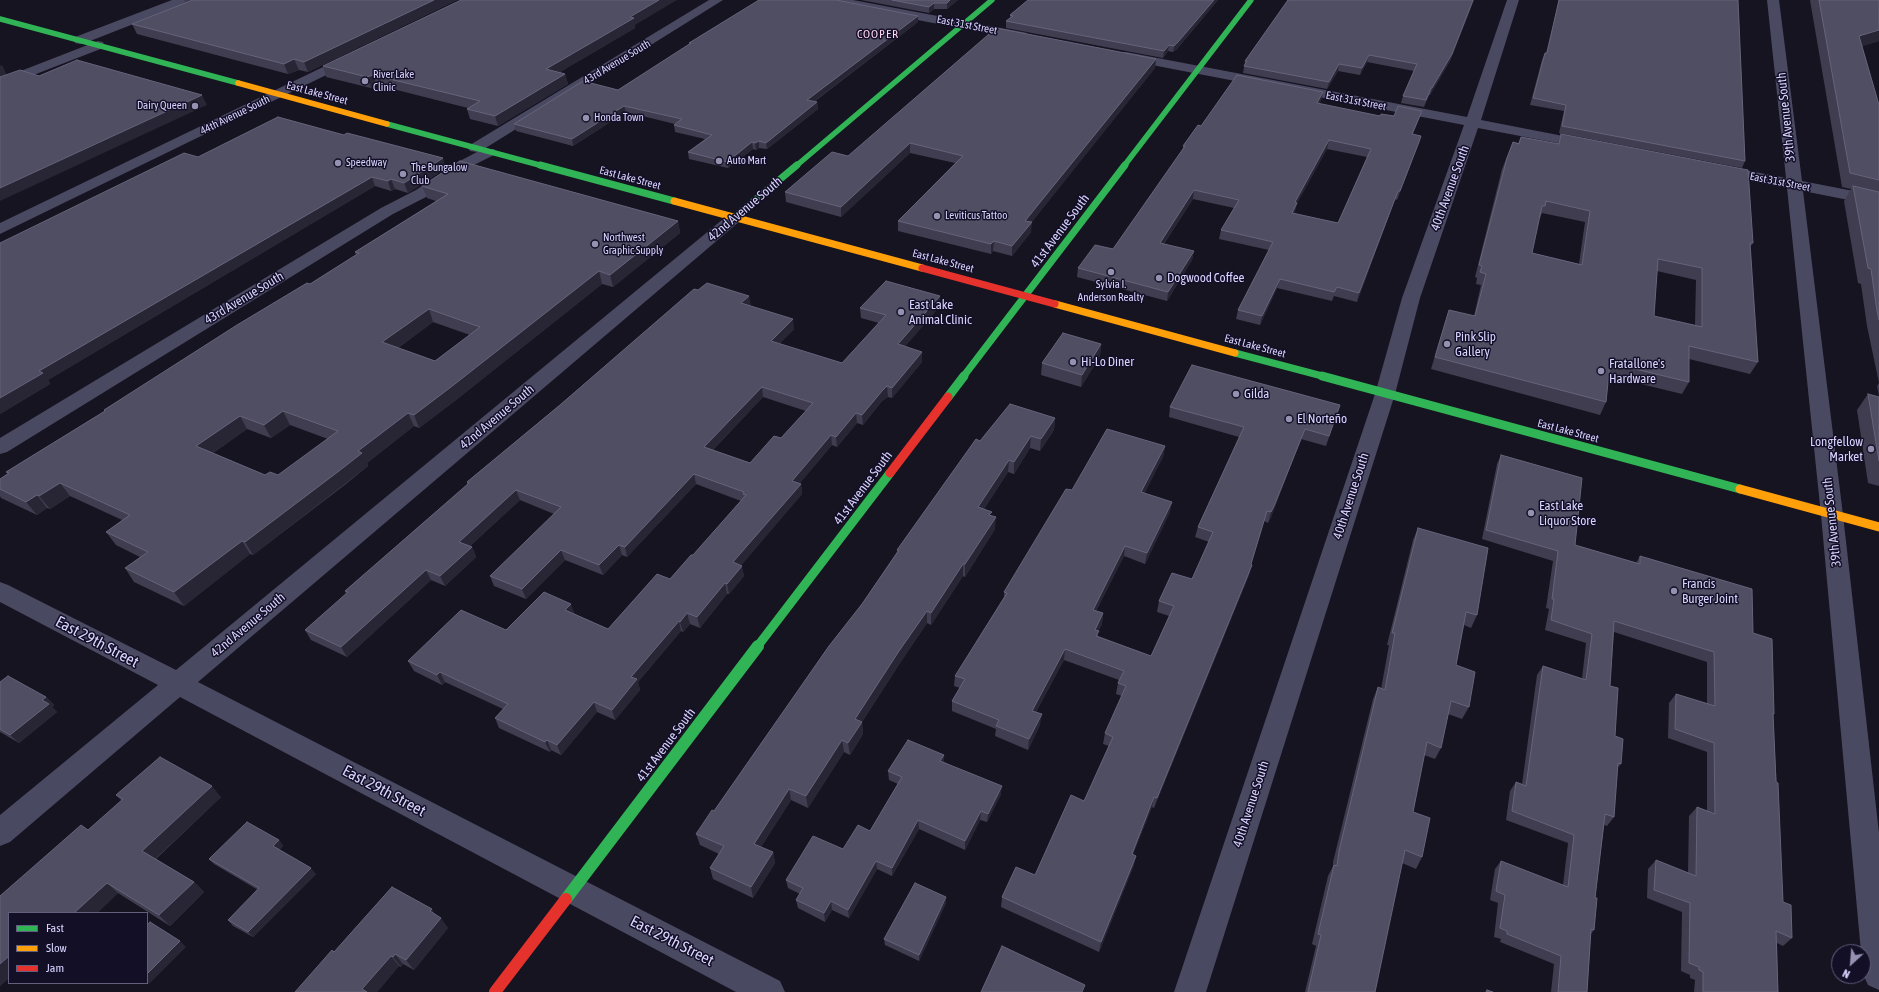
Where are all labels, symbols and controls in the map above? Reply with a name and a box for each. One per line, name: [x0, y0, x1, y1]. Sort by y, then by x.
street label: East 31st Street: [936, 13, 998, 37]
district label: COOPER: [857, 27, 899, 41]
street label: 43rd Avenue South: [581, 37, 653, 87]
place label: River Lake Clinic: [373, 68, 414, 94]
street label: 39th Avenue South: [1774, 72, 1798, 162]
marker: River Lake Clinic: [360, 76, 370, 86]
street label: East Lake Street: [285, 78, 349, 108]
street label: East 31st Street: [1325, 89, 1387, 113]
street label: 44th Avenue South: [198, 92, 272, 138]
place label: Dairy Queen: [137, 99, 187, 113]
marker: Dairy Queen: [190, 101, 200, 111]
place label: Honda Town: [594, 111, 644, 125]
marker: Honda Town: [581, 113, 591, 123]
street label: 40th Avenue South: [1427, 143, 1473, 233]
place label: Auto Mart: [727, 154, 766, 168]
place label: Speedway: [346, 156, 387, 170]
marker: Auto Mart: [714, 156, 724, 166]
marker: Speedway: [333, 158, 343, 168]
place label: The Bungalow Club: [411, 161, 467, 187]
street label: East Lake Street: [598, 163, 662, 193]
marker: The Bungalow Club: [398, 169, 408, 179]
street label: East 31st Street: [1749, 170, 1811, 194]
street label: 42nd Avenue South: [705, 173, 785, 245]
street label: 41st Avenue South: [1027, 191, 1093, 271]
place label: Leviticus Tattoo: [945, 209, 1007, 223]
marker: Leviticus Tattoo: [932, 211, 942, 221]
place label: Northwest Graphic Supply: [603, 231, 663, 257]
marker: Northwest Graphic Supply: [590, 239, 600, 249]
street label: East Lake Street: [911, 246, 975, 276]
marker: Sylvia I. Anderson Realty: [1106, 267, 1116, 277]
street label: 43rd Avenue South: [202, 268, 286, 328]
place label: Dogwood Coffee: [1167, 270, 1245, 286]
marker: Dogwood Coffee: [1154, 273, 1164, 283]
place label: Sylvia I. Anderson Realty: [1078, 278, 1144, 304]
place label: East Lake Animal Clinic: [909, 297, 972, 328]
marker: East Lake Animal Clinic: [896, 307, 906, 317]
place label: Pink Slip Gallery: [1455, 329, 1496, 360]
street label: East Lake Street: [1223, 331, 1287, 361]
marker: Pink Slip Gallery: [1442, 339, 1452, 349]
place label: Hi-Lo Diner: [1081, 354, 1134, 370]
place label: Fratallone's Hardware: [1609, 356, 1665, 387]
marker: Hi-Lo Diner: [1068, 357, 1078, 367]
marker: Fratallone's Hardware: [1596, 366, 1606, 376]
street label: 42nd Avenue South: [457, 381, 537, 453]
place label: Gilda: [1244, 386, 1269, 402]
marker: Gilda: [1231, 389, 1241, 399]
place label: El Norteño: [1297, 411, 1347, 427]
marker: El Norteño: [1284, 414, 1294, 424]
street label: East Lake Street: [1536, 416, 1600, 446]
place label: Longfellow Market: [1810, 434, 1863, 465]
marker: Longfellow Market: [1866, 444, 1876, 454]
street label: 41st Avenue South: [830, 448, 896, 528]
street label: 40th Avenue South: [1330, 451, 1372, 541]
street label: 39th Avenue South: [1820, 477, 1844, 567]
place label: East Lake Liquor Store: [1539, 498, 1596, 529]
marker: East Lake Liquor Store: [1526, 508, 1536, 518]
place label: Francis Burger Joint: [1682, 576, 1738, 607]
marker: Francis Burger Joint: [1669, 586, 1679, 596]
street label: 42nd Avenue South: [208, 589, 288, 661]
street label: East 29th Street: [52, 612, 142, 672]
street label: 41st Avenue South: [633, 705, 699, 785]
street label: 40th Avenue South: [1230, 759, 1272, 849]
street label: East 29th Street: [339, 761, 429, 821]
legend: [8, 912, 148, 984]
street label: East 29th Street: [627, 912, 717, 970]
text: Fast: [46, 921, 64, 935]
text: Slow: [46, 941, 67, 955]
north arrow: [1831, 944, 1871, 984]
text: Jam: [46, 961, 64, 975]
text: N: [1841, 967, 1852, 981]

